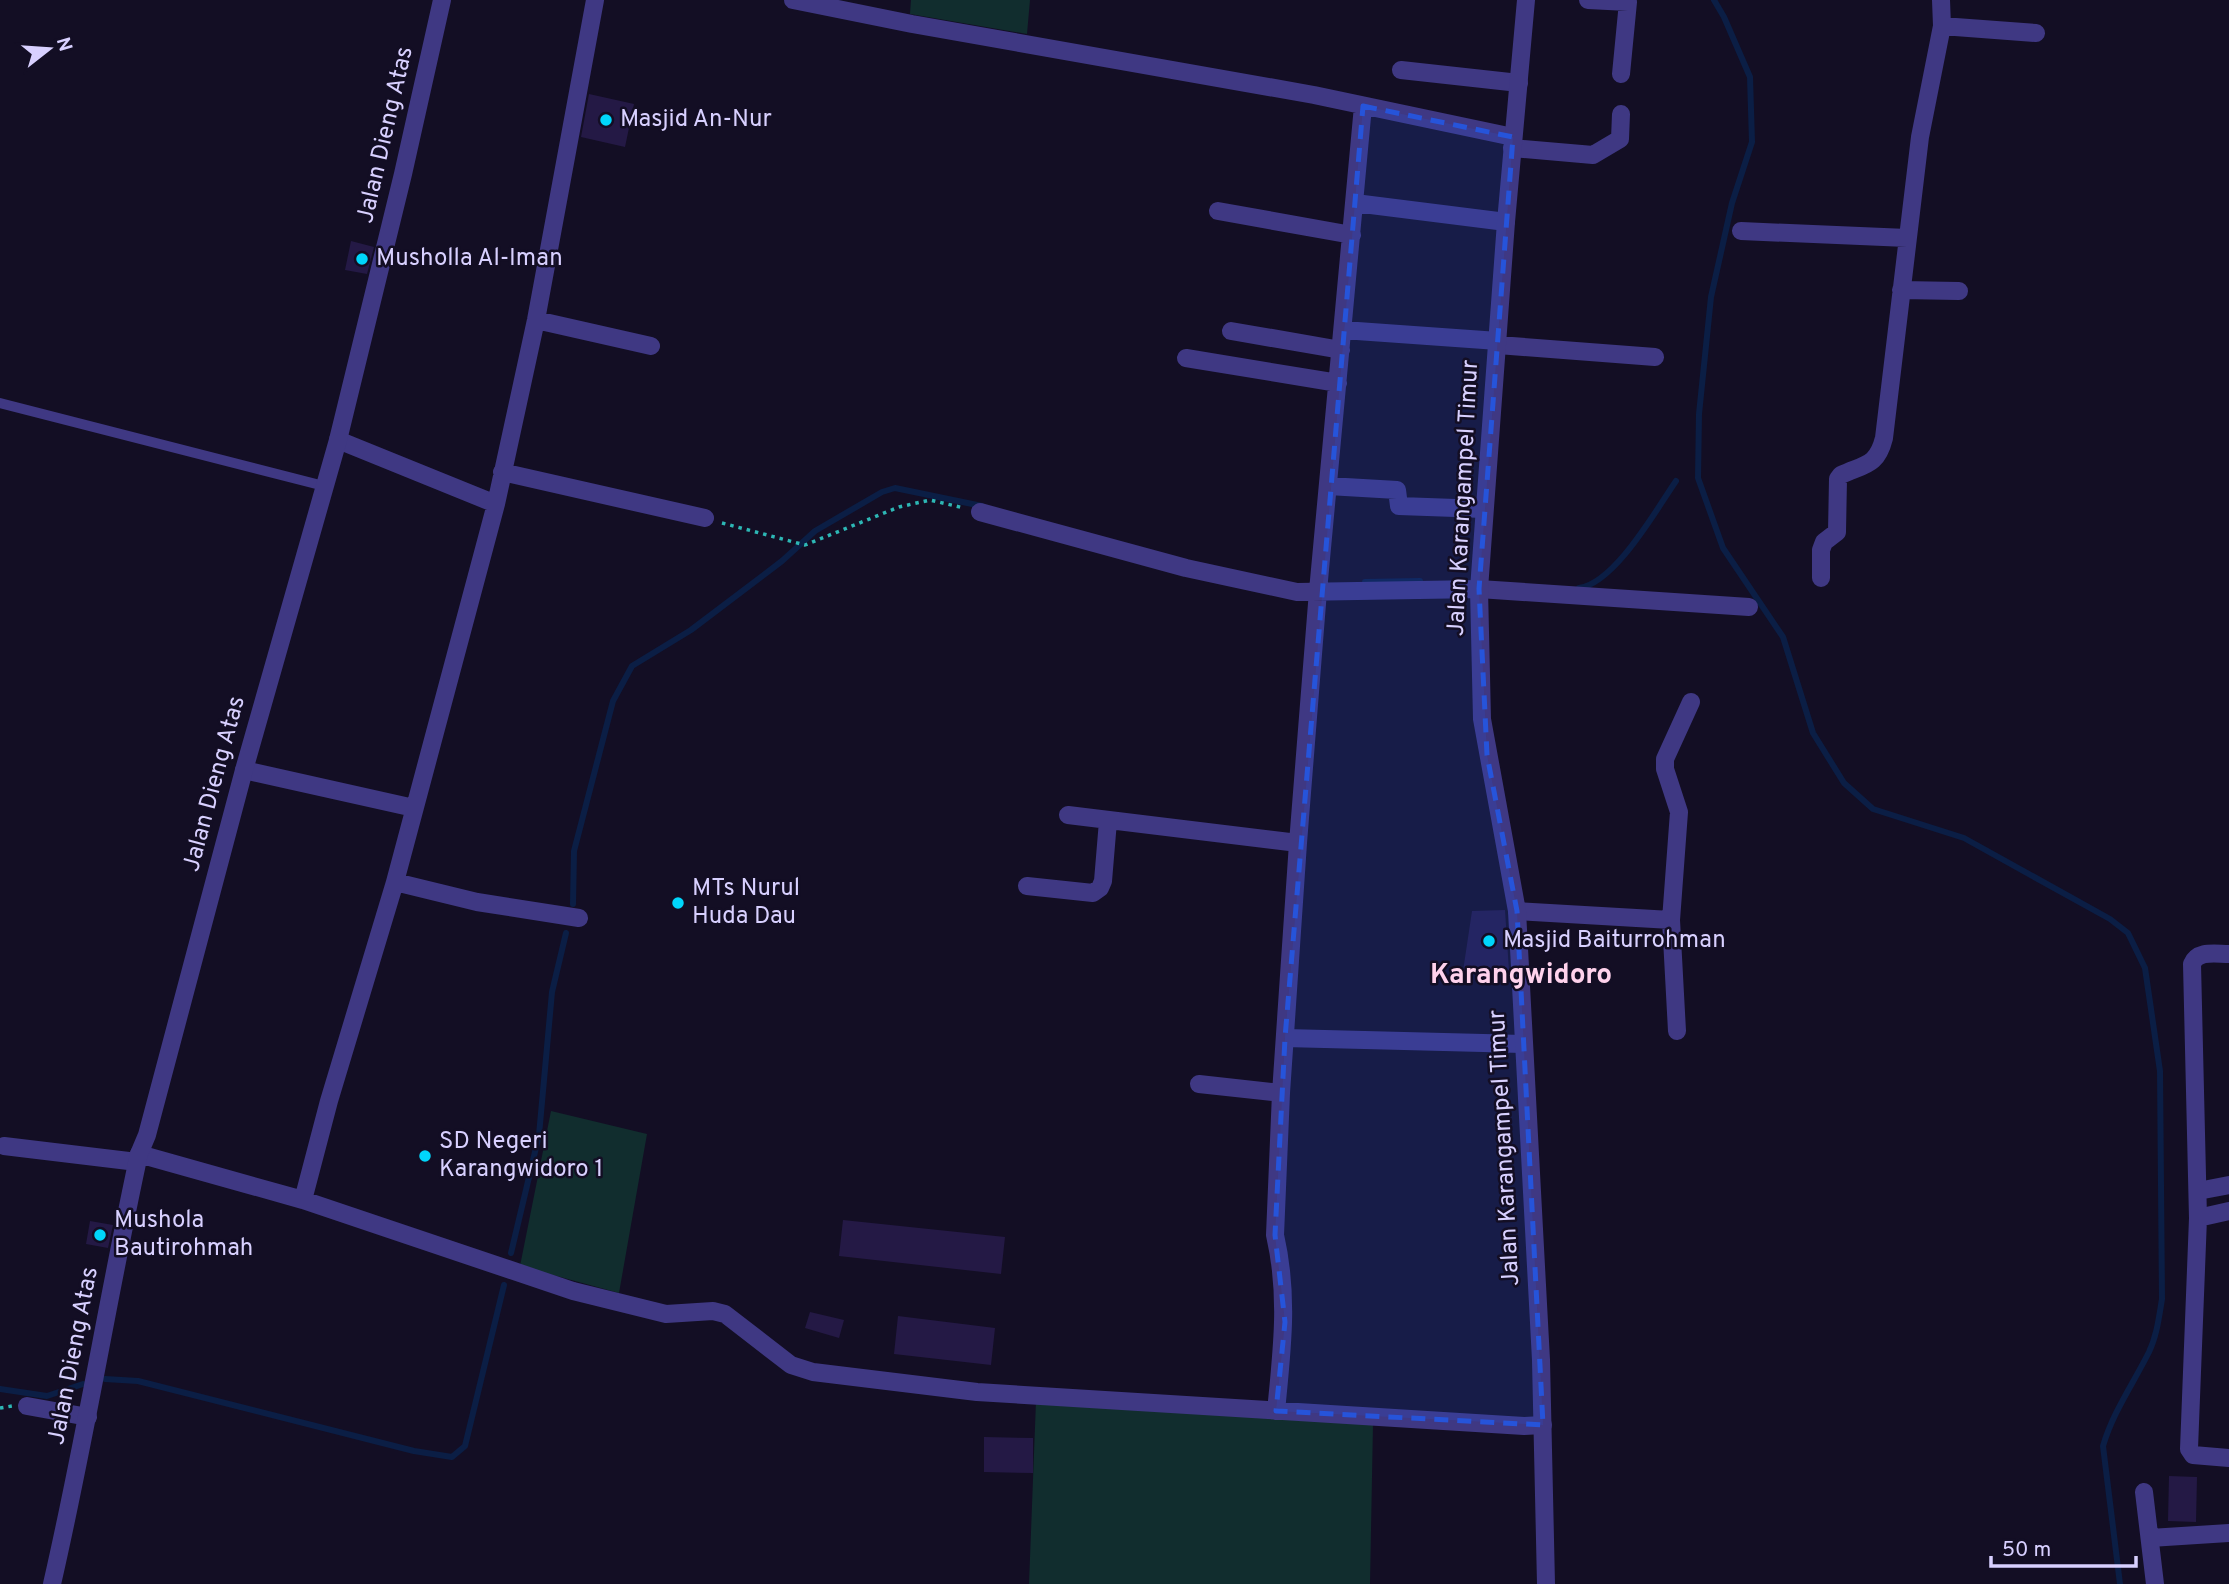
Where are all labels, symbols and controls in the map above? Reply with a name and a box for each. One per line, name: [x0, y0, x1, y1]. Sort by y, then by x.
north arrow: [14, 14, 84, 84]
text: N: [50, 35, 77, 55]
street label: Jalan Dieng Atas: [351, 44, 421, 226]
place label: Masjid An-Nur: [620, 105, 772, 135]
marker: Masjid An-Nur: [598, 112, 614, 128]
place label: Musholla Al-Iman: [376, 244, 563, 274]
marker: Musholla Al-Iman: [354, 251, 370, 267]
street label: Jalan Karangampel Timur: [1442, 359, 1486, 637]
street label: Jalan Dieng Atas: [177, 693, 253, 875]
place label: MTs Nurul Huda Dau: [692, 874, 800, 932]
marker: MTs Nurul Huda Dau: [670, 895, 686, 911]
place label: Masjid Baiturrohman: [1503, 926, 1726, 956]
marker: Masjid Baiturrohman: [1481, 933, 1497, 949]
district label: Karangwidoro: [1430, 958, 1612, 994]
street label: Jalan Karangampel Timur: [1483, 1009, 1527, 1287]
place label: SD Negeri Karangwidoro 1: [439, 1127, 603, 1185]
marker: SD Negeri Karangwidoro 1: [417, 1148, 433, 1164]
place label: Mushola Bautirohmah: [114, 1206, 253, 1264]
marker: Mushola Bautirohmah: [92, 1227, 108, 1243]
street label: Jalan Dieng Atas: [42, 1265, 106, 1447]
scale bar: [1991, 1524, 2136, 1568]
text: 50 m: [2002, 1537, 2051, 1564]

